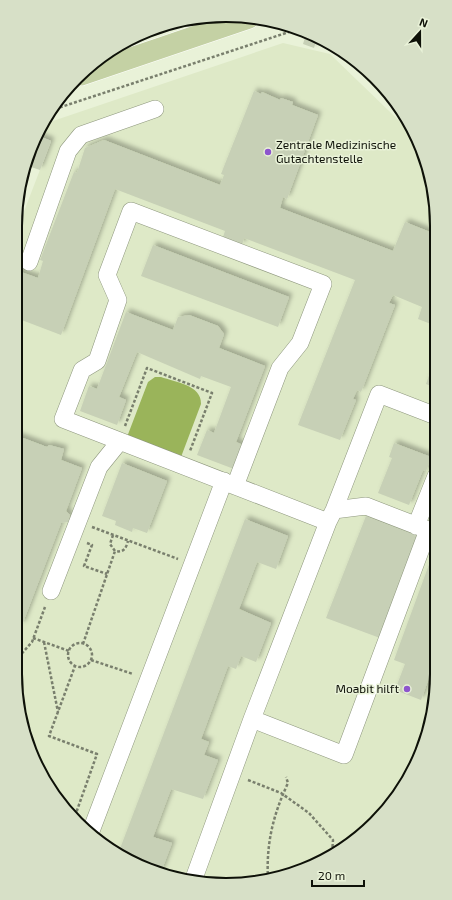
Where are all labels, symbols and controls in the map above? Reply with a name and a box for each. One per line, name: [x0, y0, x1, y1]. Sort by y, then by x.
north arrow: [400, 12, 440, 52]
text: N: [418, 15, 430, 30]
place label: Zentrale Medizinische Gutachtenstelle: [276, 137, 396, 165]
marker: Zentrale Medizinische Gutachtenstelle: [263, 147, 273, 157]
place label: Moabit hilft: [335, 681, 399, 695]
marker: Moabit hilft: [402, 684, 412, 694]
scale bar: [312, 862, 364, 888]
text: 20 m: [318, 868, 345, 882]

